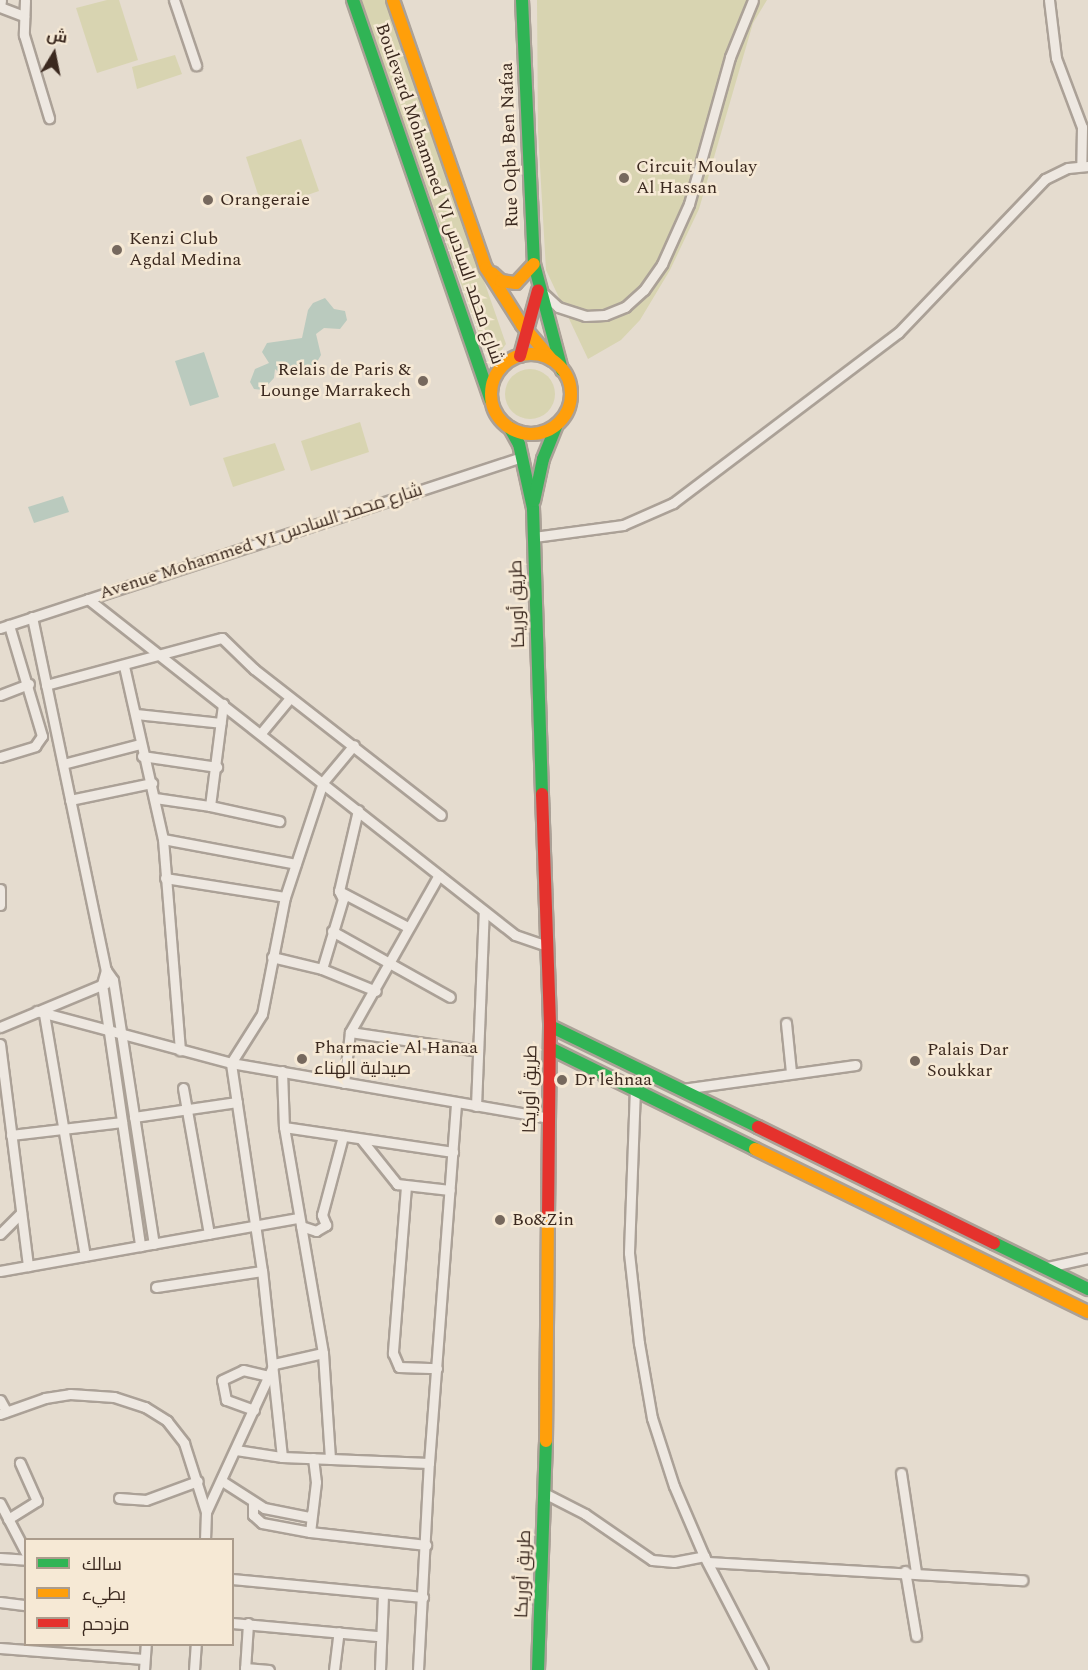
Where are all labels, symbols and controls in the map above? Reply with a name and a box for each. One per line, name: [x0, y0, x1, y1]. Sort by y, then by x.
street label: Boulevard Mohammed VI شارع محمد السادس: [370, 21, 508, 367]
text: ش: [45, 23, 69, 50]
north arrow: [24, 24, 84, 84]
street label: Rue Oqba Ben Nafaa: [496, 62, 524, 228]
place label: Circuit Moulay Al Hassan: [636, 157, 757, 200]
marker: Circuit Moulay Al Hassan: [617, 171, 631, 185]
place label: Orangeraie: [220, 189, 310, 211]
marker: Orangeraie: [201, 193, 215, 207]
place label: Kenzi Club Agdal Medina: [129, 229, 241, 272]
marker: Kenzi Club Agdal Medina: [110, 243, 124, 257]
place label: Relais de Paris & Lounge Marrakech: [260, 360, 411, 403]
marker: Relais de Paris & Lounge Marrakech: [416, 374, 430, 388]
street label: Avenue Mohammed VI شارع محمد السادس: [97, 479, 425, 605]
street label: طريق أوريكا: [506, 559, 530, 649]
place label: Pharmacie Al Hanaa صيدلية الهناء: [314, 1038, 478, 1080]
place label: Palais Dar Soukkar: [927, 1040, 1009, 1082]
street label: طريق أوريكا: [519, 1045, 543, 1133]
marker: Pharmacie Al Hanaa صيدلية الهناء: [295, 1052, 309, 1066]
marker: Palais Dar Soukkar: [908, 1054, 922, 1068]
place label: Dr lehnaa: [574, 1069, 652, 1091]
marker: Dr lehnaa: [555, 1073, 569, 1087]
place label: Bo&Zin: [512, 1209, 574, 1231]
marker: Bo&Zin: [493, 1213, 507, 1227]
street label: طريق أوريكا: [512, 1529, 536, 1619]
legend: [24, 1538, 234, 1646]
text: سالك: [82, 1551, 122, 1578]
text: بطيء: [82, 1581, 126, 1608]
text: مزدحم: [82, 1611, 130, 1638]

